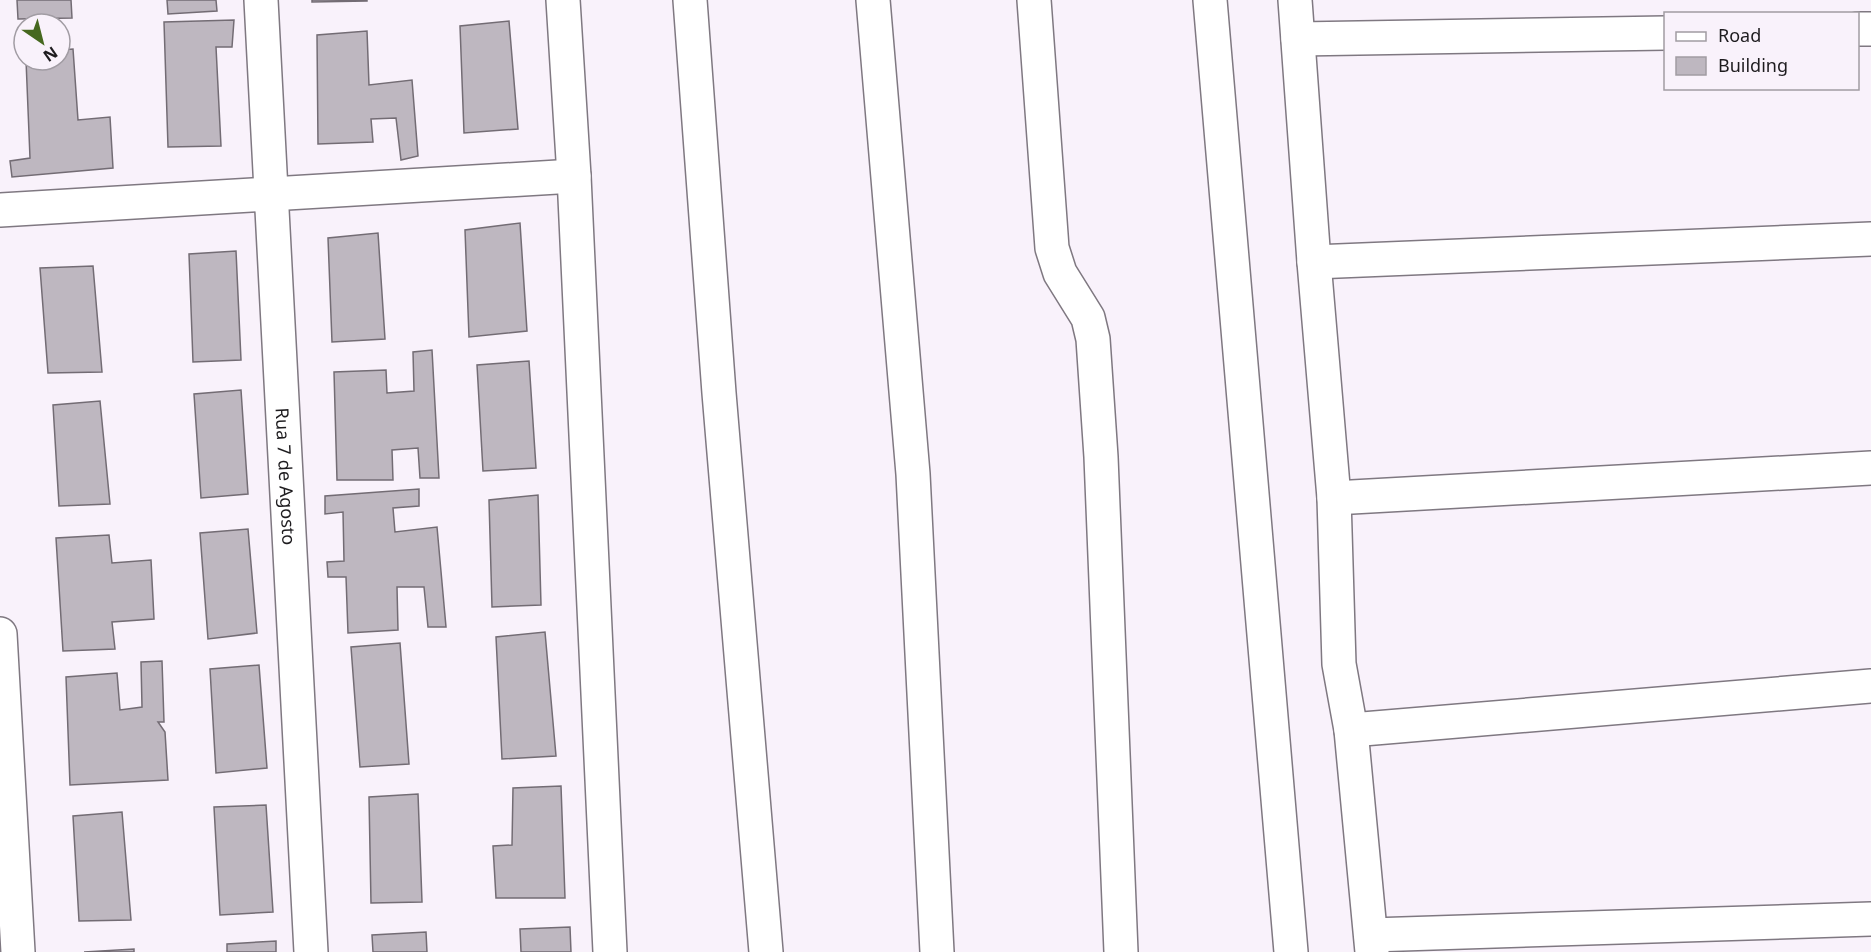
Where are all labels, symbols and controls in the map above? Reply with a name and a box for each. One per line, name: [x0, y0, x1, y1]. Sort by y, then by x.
north arrow: [12, 12, 72, 72]
legend: [1664, 12, 1859, 90]
text: Road: [1718, 23, 1761, 47]
text: N: [39, 42, 62, 67]
text: Building: [1718, 53, 1788, 77]
street label: Rua 7 de Agosto: [270, 407, 302, 546]

